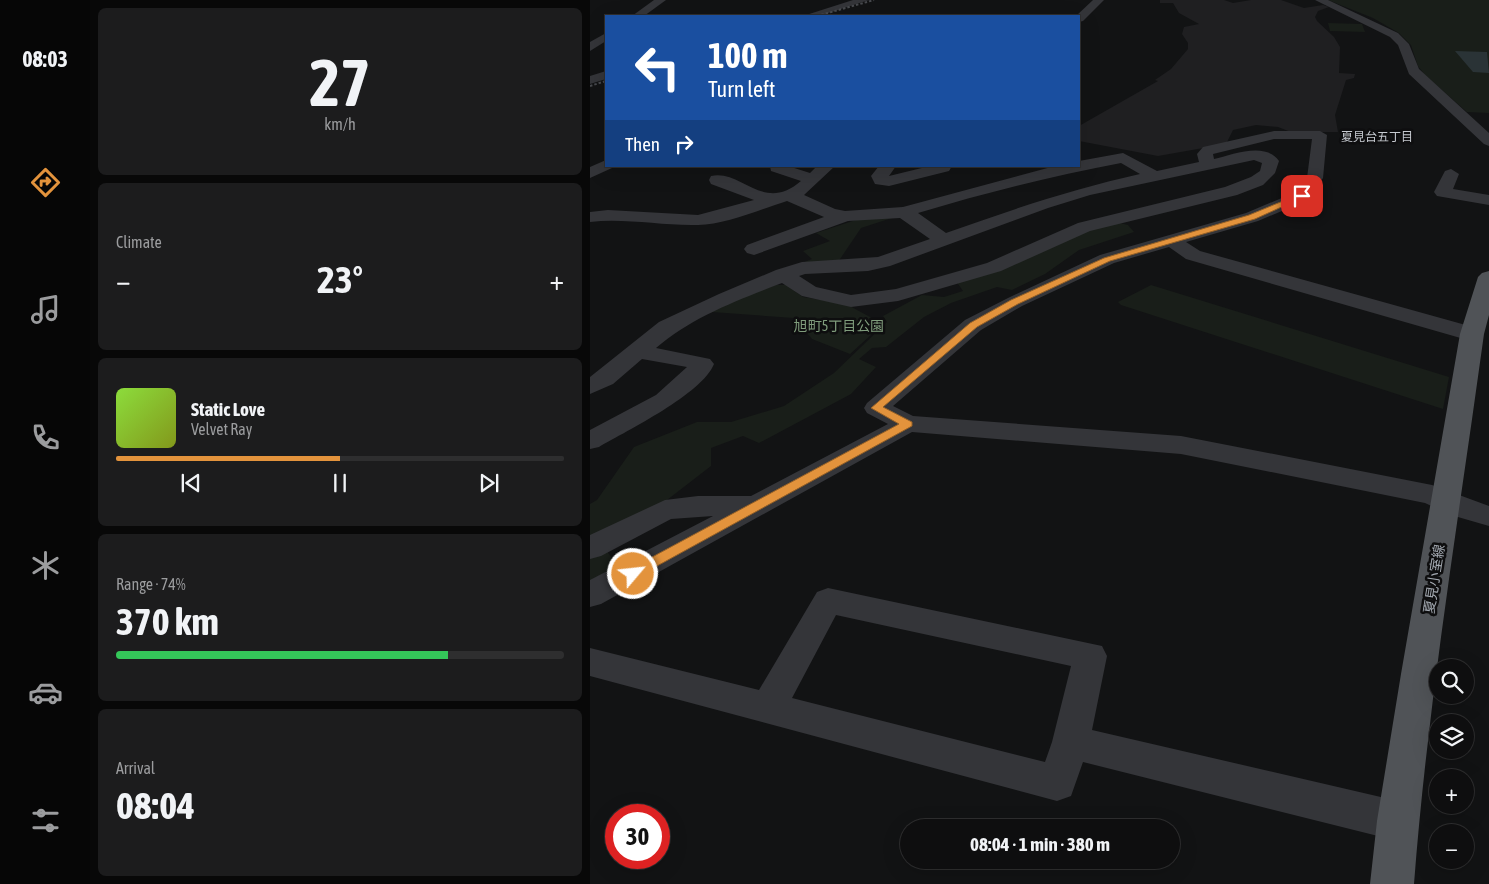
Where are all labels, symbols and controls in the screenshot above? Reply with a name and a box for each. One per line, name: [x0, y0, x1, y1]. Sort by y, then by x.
icon: left: [625, 35, 690, 100]
text: 100 m: [708, 35, 787, 75]
text: 27: [309, 45, 371, 120]
text: 08:03: [22, 46, 68, 72]
text: Turn left: [708, 76, 775, 102]
text: km/h: [324, 115, 356, 133]
icon: right: [670, 130, 698, 158]
district label: 夏見台五丁目: [1341, 130, 1413, 144]
text: Then: [625, 133, 660, 155]
icon: directions: [28, 165, 63, 200]
pin: [1281, 175, 1323, 217]
icon: arrive: [1288, 182, 1316, 210]
text: Climate: [116, 233, 162, 251]
text: 23°: [317, 258, 363, 301]
text: −: [116, 264, 131, 296]
text: +: [549, 264, 564, 296]
icon: music: [28, 292, 63, 327]
park label: 旭町5丁目公園: [794, 318, 884, 334]
text: Static Love: [191, 398, 265, 420]
icon: phone: [28, 420, 63, 455]
text: Velvet Ray: [191, 420, 252, 438]
icon: previous: [177, 469, 205, 497]
icon: pause: [326, 469, 354, 497]
icon: next: [475, 469, 503, 497]
street label: 夏見小室線: [1421, 543, 1447, 615]
position arrow: [606, 547, 658, 599]
icon: climate: [28, 548, 63, 583]
text: Range · 74%: [116, 575, 186, 593]
text: 370 km: [116, 600, 219, 643]
map controls: [1429, 659, 1474, 869]
button: search: [1429, 659, 1474, 704]
icon: car: [28, 675, 63, 710]
button: layers: [1429, 714, 1474, 759]
text: Arrival: [116, 759, 155, 777]
button: +: [1429, 769, 1474, 814]
text: 08:04: [116, 784, 195, 827]
icon: filters: [28, 803, 63, 838]
speed limit sign: 30: [605, 804, 670, 869]
button: −: [1429, 824, 1474, 869]
text: 08:04 · 1 min · 380 m: [970, 833, 1110, 855]

